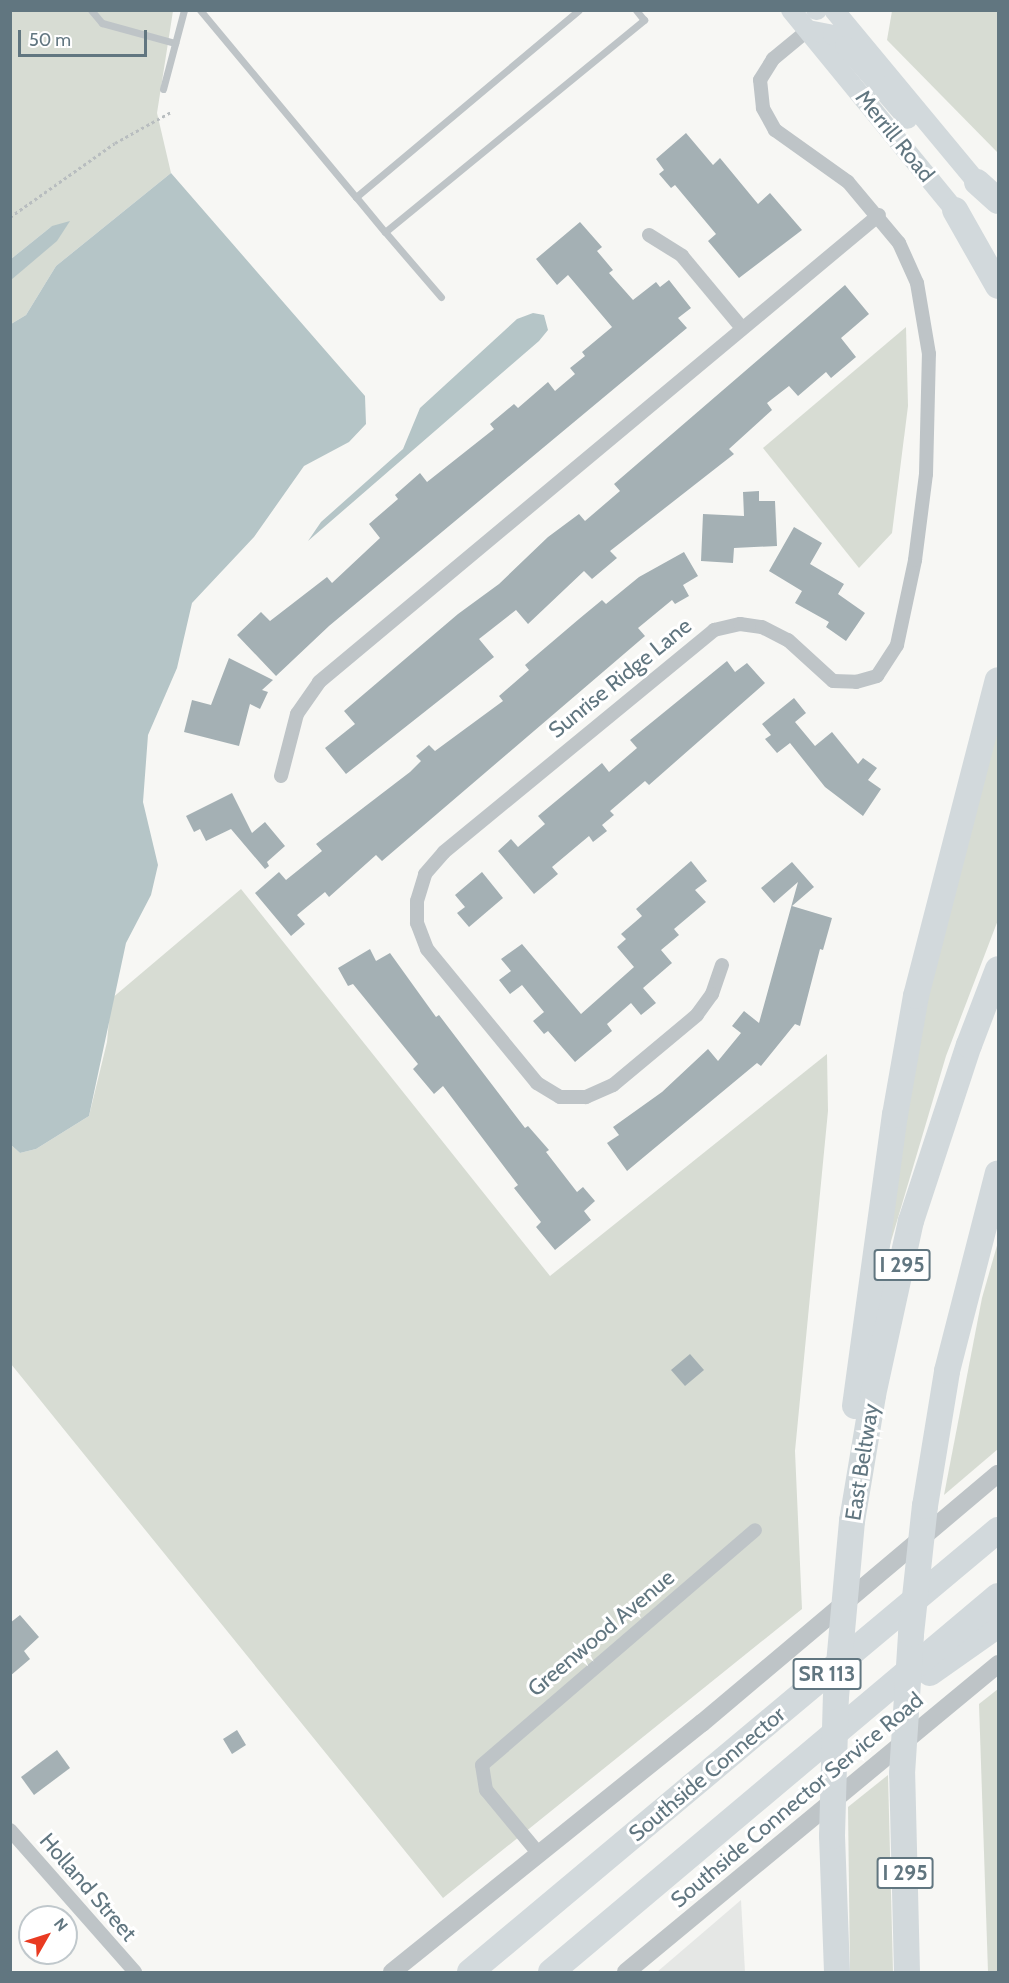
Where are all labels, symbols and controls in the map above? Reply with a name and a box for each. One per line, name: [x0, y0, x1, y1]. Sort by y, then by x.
scale bar: [21, 18, 150, 56]
text: 50 m: [29, 29, 71, 51]
street label: Merrill Road: [850, 85, 940, 187]
street label: Sunrise Ridge Lane: [543, 612, 697, 744]
road number: I 295: [874, 1247, 930, 1283]
street label: East Beltway: [840, 1402, 884, 1522]
street label: Greenwood Avenue: [522, 1564, 680, 1702]
road number: SR 113: [792, 1656, 862, 1692]
street label: Southside Connector Service Road: [666, 1687, 928, 1913]
street label: Southside Connector: [624, 1701, 790, 1847]
street label: Holland Street: [34, 1828, 142, 1946]
road number: I 295: [876, 1855, 934, 1891]
north arrow: [18, 1905, 78, 1965]
text: N: [50, 1914, 72, 1935]

